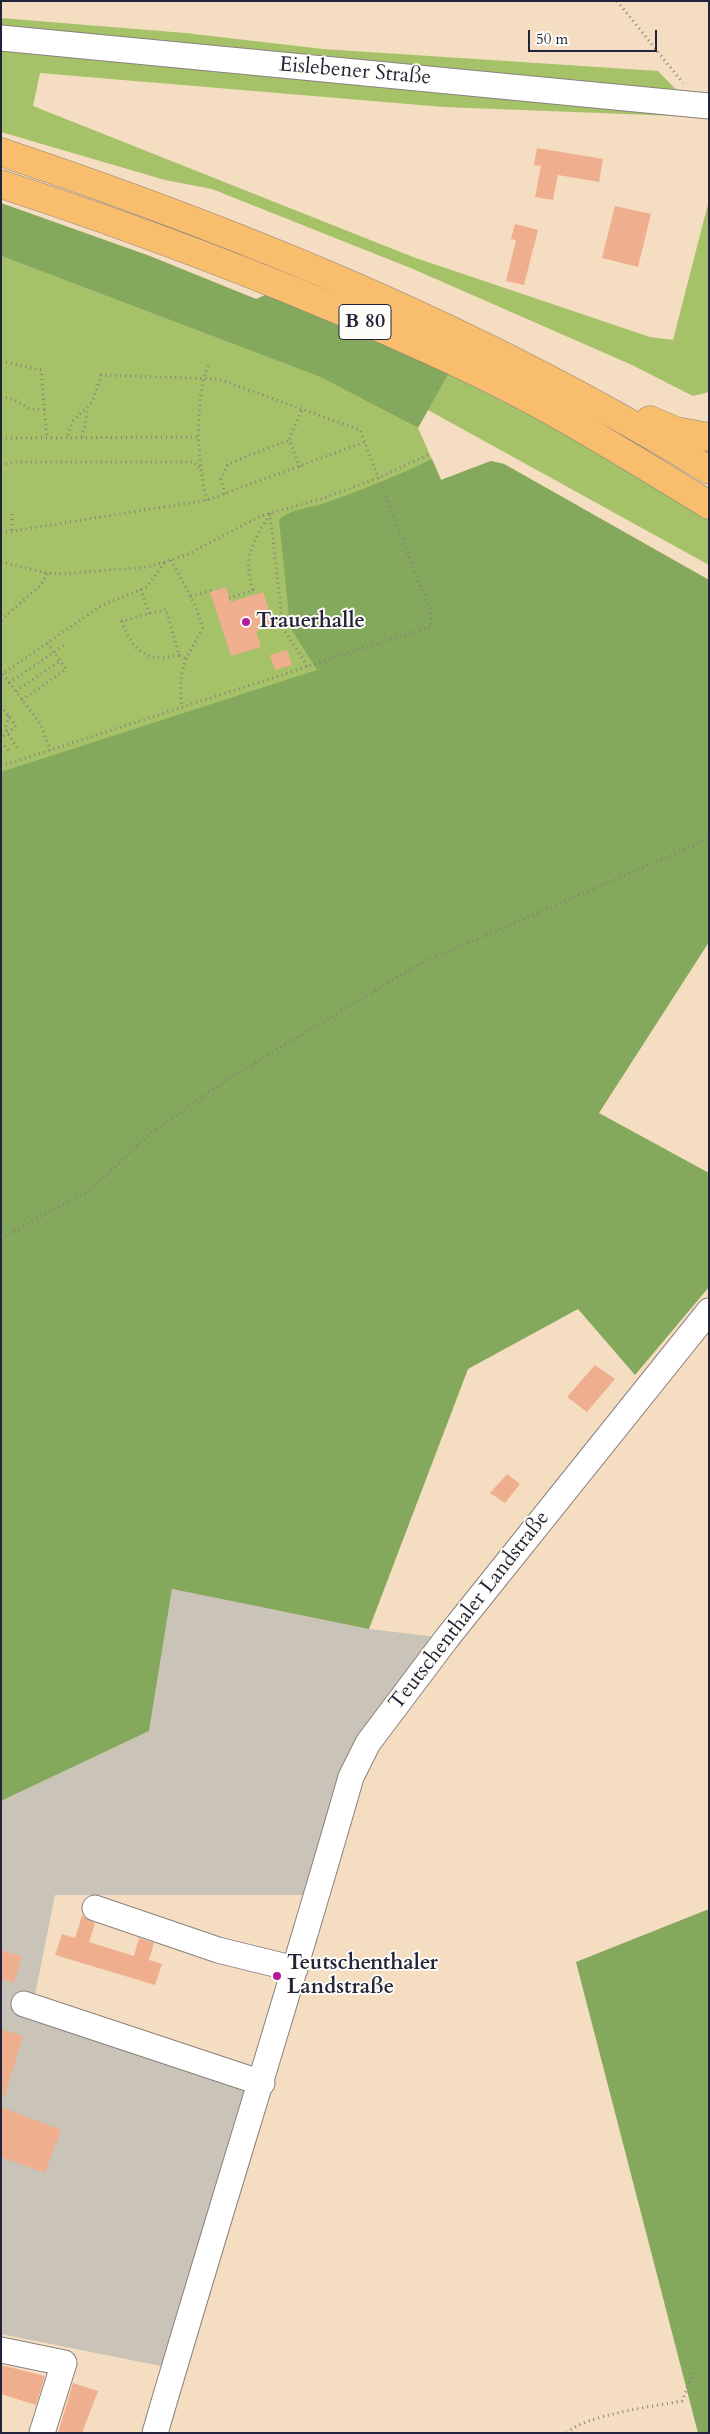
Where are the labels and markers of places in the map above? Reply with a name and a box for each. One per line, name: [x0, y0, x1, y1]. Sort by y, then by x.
place label: Trauerhalle: [256, 609, 365, 635]
marker: Trauerhalle: [240, 616, 252, 628]
place label: Teutschenthaler Landstraße: [287, 1951, 438, 2001]
marker: Teutschenthaler Landstraße: [271, 1970, 283, 1982]

